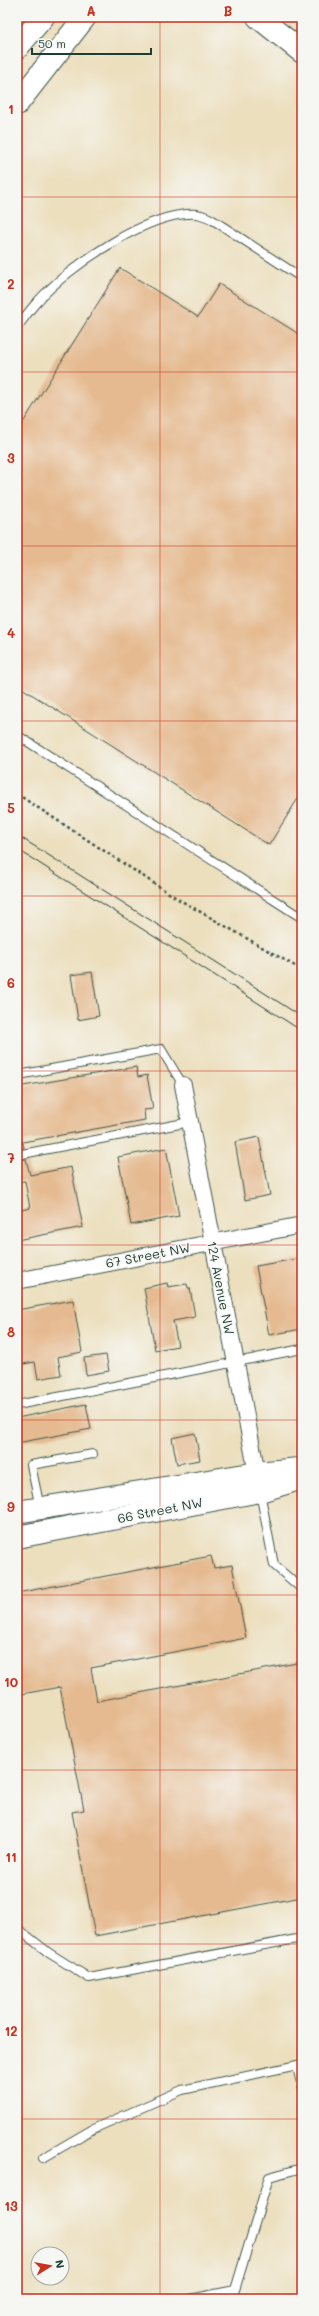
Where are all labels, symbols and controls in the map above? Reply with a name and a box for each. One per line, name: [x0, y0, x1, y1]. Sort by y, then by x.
text: A: [86, 2, 96, 19]
text: B: [224, 2, 233, 19]
scale bar: [32, 30, 151, 56]
text: 50 m: [38, 35, 66, 51]
text: 1: [8, 100, 14, 117]
text: 2: [7, 275, 15, 292]
text: 3: [7, 449, 15, 466]
text: 4: [7, 624, 15, 641]
text: 5: [7, 799, 15, 816]
text: 6: [7, 974, 15, 991]
text: 7: [7, 1149, 15, 1166]
street label: 67 Street NW: [104, 1238, 192, 1271]
street label: 124 Avenue NW: [204, 1240, 239, 1336]
text: 8: [7, 1323, 15, 1340]
street label: 66 Street NW: [116, 1493, 204, 1526]
text: 9: [7, 1498, 15, 1515]
text: 10: [4, 1673, 18, 1690]
text: 11: [5, 1848, 17, 1865]
text: 12: [4, 2022, 18, 2039]
text: 13: [4, 2197, 18, 2214]
north arrow: [30, 2246, 70, 2286]
text: N: [52, 2258, 68, 2270]

